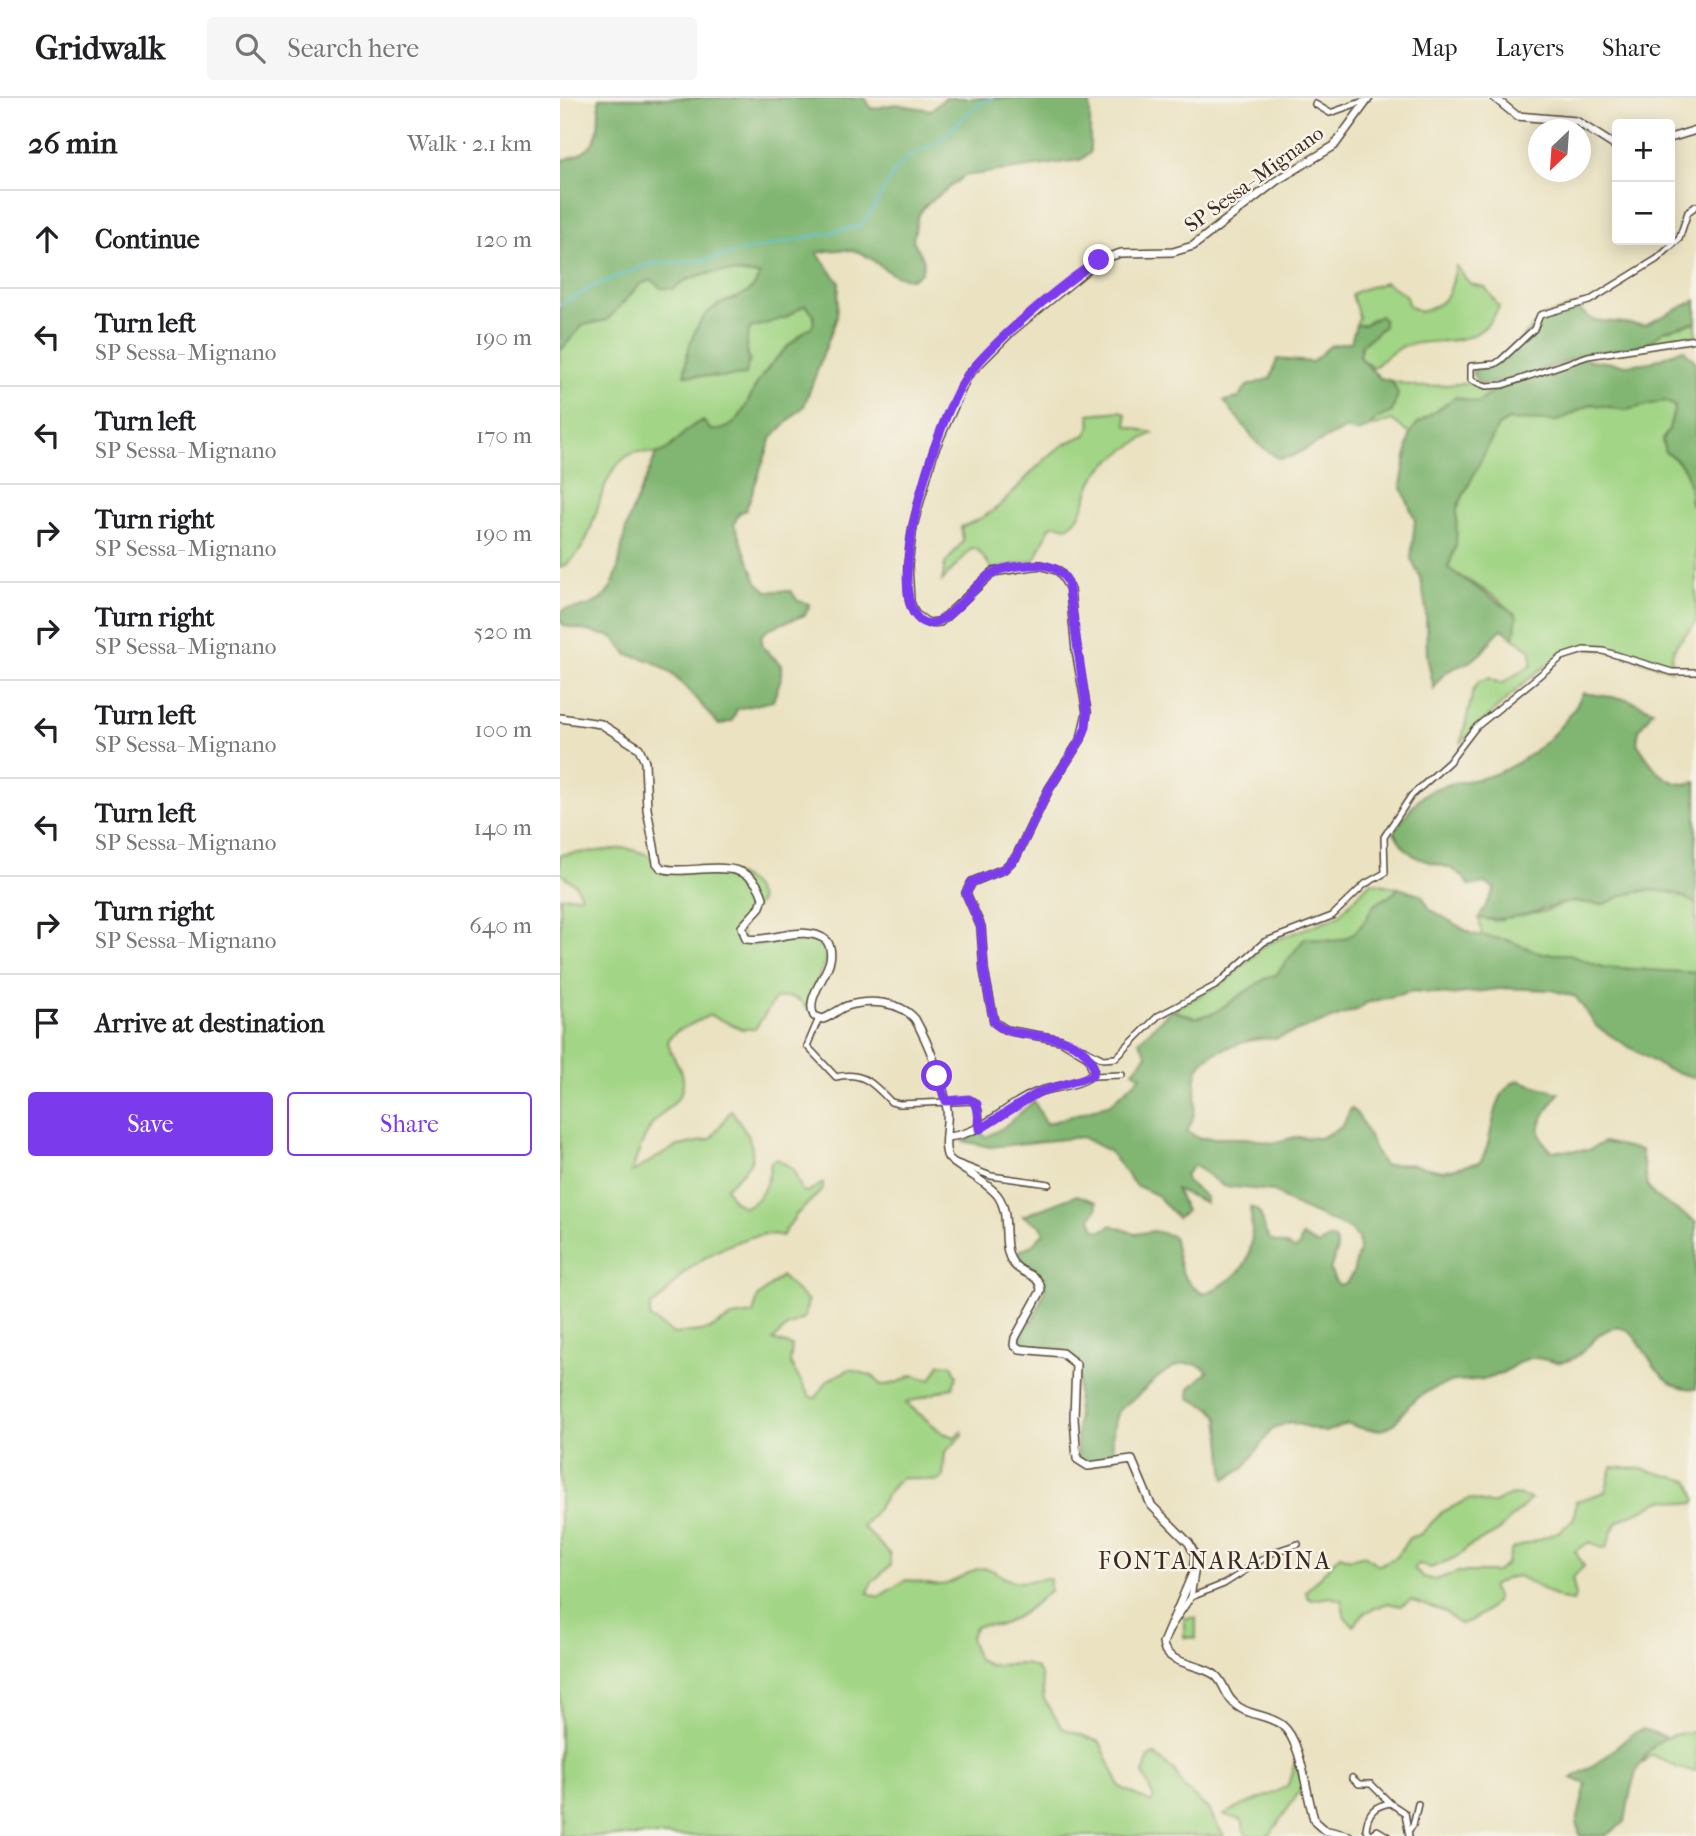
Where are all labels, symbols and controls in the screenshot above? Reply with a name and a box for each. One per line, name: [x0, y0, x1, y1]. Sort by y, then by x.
search box: [207, 17, 697, 80]
text: Gridwalk: [35, 29, 165, 68]
icon: search: [231, 29, 269, 67]
text: Search here: [287, 33, 419, 64]
text: Map: [1412, 34, 1458, 62]
text: Layers: [1496, 34, 1564, 62]
text: Share: [1602, 34, 1661, 62]
north arrow: [1528, 119, 1591, 182]
map controls: [1612, 119, 1675, 245]
button: +: [1612, 119, 1675, 182]
street label: SP Sessa- Mignano: [1180, 121, 1328, 237]
text: 26 min: [28, 126, 117, 161]
text: Walk · 2.1 km: [407, 130, 532, 157]
button: −: [1612, 182, 1675, 245]
icon: ahead: [28, 220, 66, 258]
text: Continue: [95, 224, 200, 255]
text: 120 m: [475, 226, 532, 253]
route end: [1083, 244, 1114, 275]
text: Turn left: [95, 308, 196, 339]
icon: left: [28, 318, 66, 356]
text: 190 m: [475, 324, 532, 351]
text: SP Sessa- Mignano: [95, 339, 277, 366]
text: Turn left: [95, 406, 196, 437]
icon: left: [28, 416, 66, 454]
text: 170 m: [476, 422, 532, 449]
text: SP Sessa- Mignano: [95, 437, 277, 464]
text: Turn right: [95, 504, 215, 535]
icon: right: [28, 514, 66, 552]
text: 190 m: [475, 520, 532, 547]
text: SP Sessa- Mignano: [95, 535, 277, 562]
text: Turn right: [95, 602, 215, 633]
icon: right: [28, 612, 66, 650]
text: 520 m: [473, 618, 532, 645]
text: SP Sessa- Mignano: [95, 633, 277, 660]
text: Turn left: [95, 700, 196, 731]
icon: left: [28, 710, 66, 748]
text: 100 m: [474, 716, 532, 743]
text: SP Sessa- Mignano: [95, 731, 277, 758]
text: Turn left: [95, 798, 196, 829]
icon: left: [28, 808, 66, 846]
text: 140 m: [473, 814, 532, 841]
text: SP Sessa- Mignano: [95, 829, 277, 856]
text: Turn right: [95, 896, 215, 927]
icon: right: [28, 906, 66, 944]
text: 640 m: [469, 912, 532, 939]
text: SP Sessa- Mignano: [95, 927, 277, 954]
icon: arrive: [28, 1004, 66, 1042]
text: Arrive at destination: [95, 1008, 325, 1039]
route start: [921, 1060, 952, 1091]
button: Save: [28, 1092, 273, 1156]
button: Share: [287, 1092, 532, 1156]
district label: FONTANARADINA: [1098, 1547, 1332, 1575]

